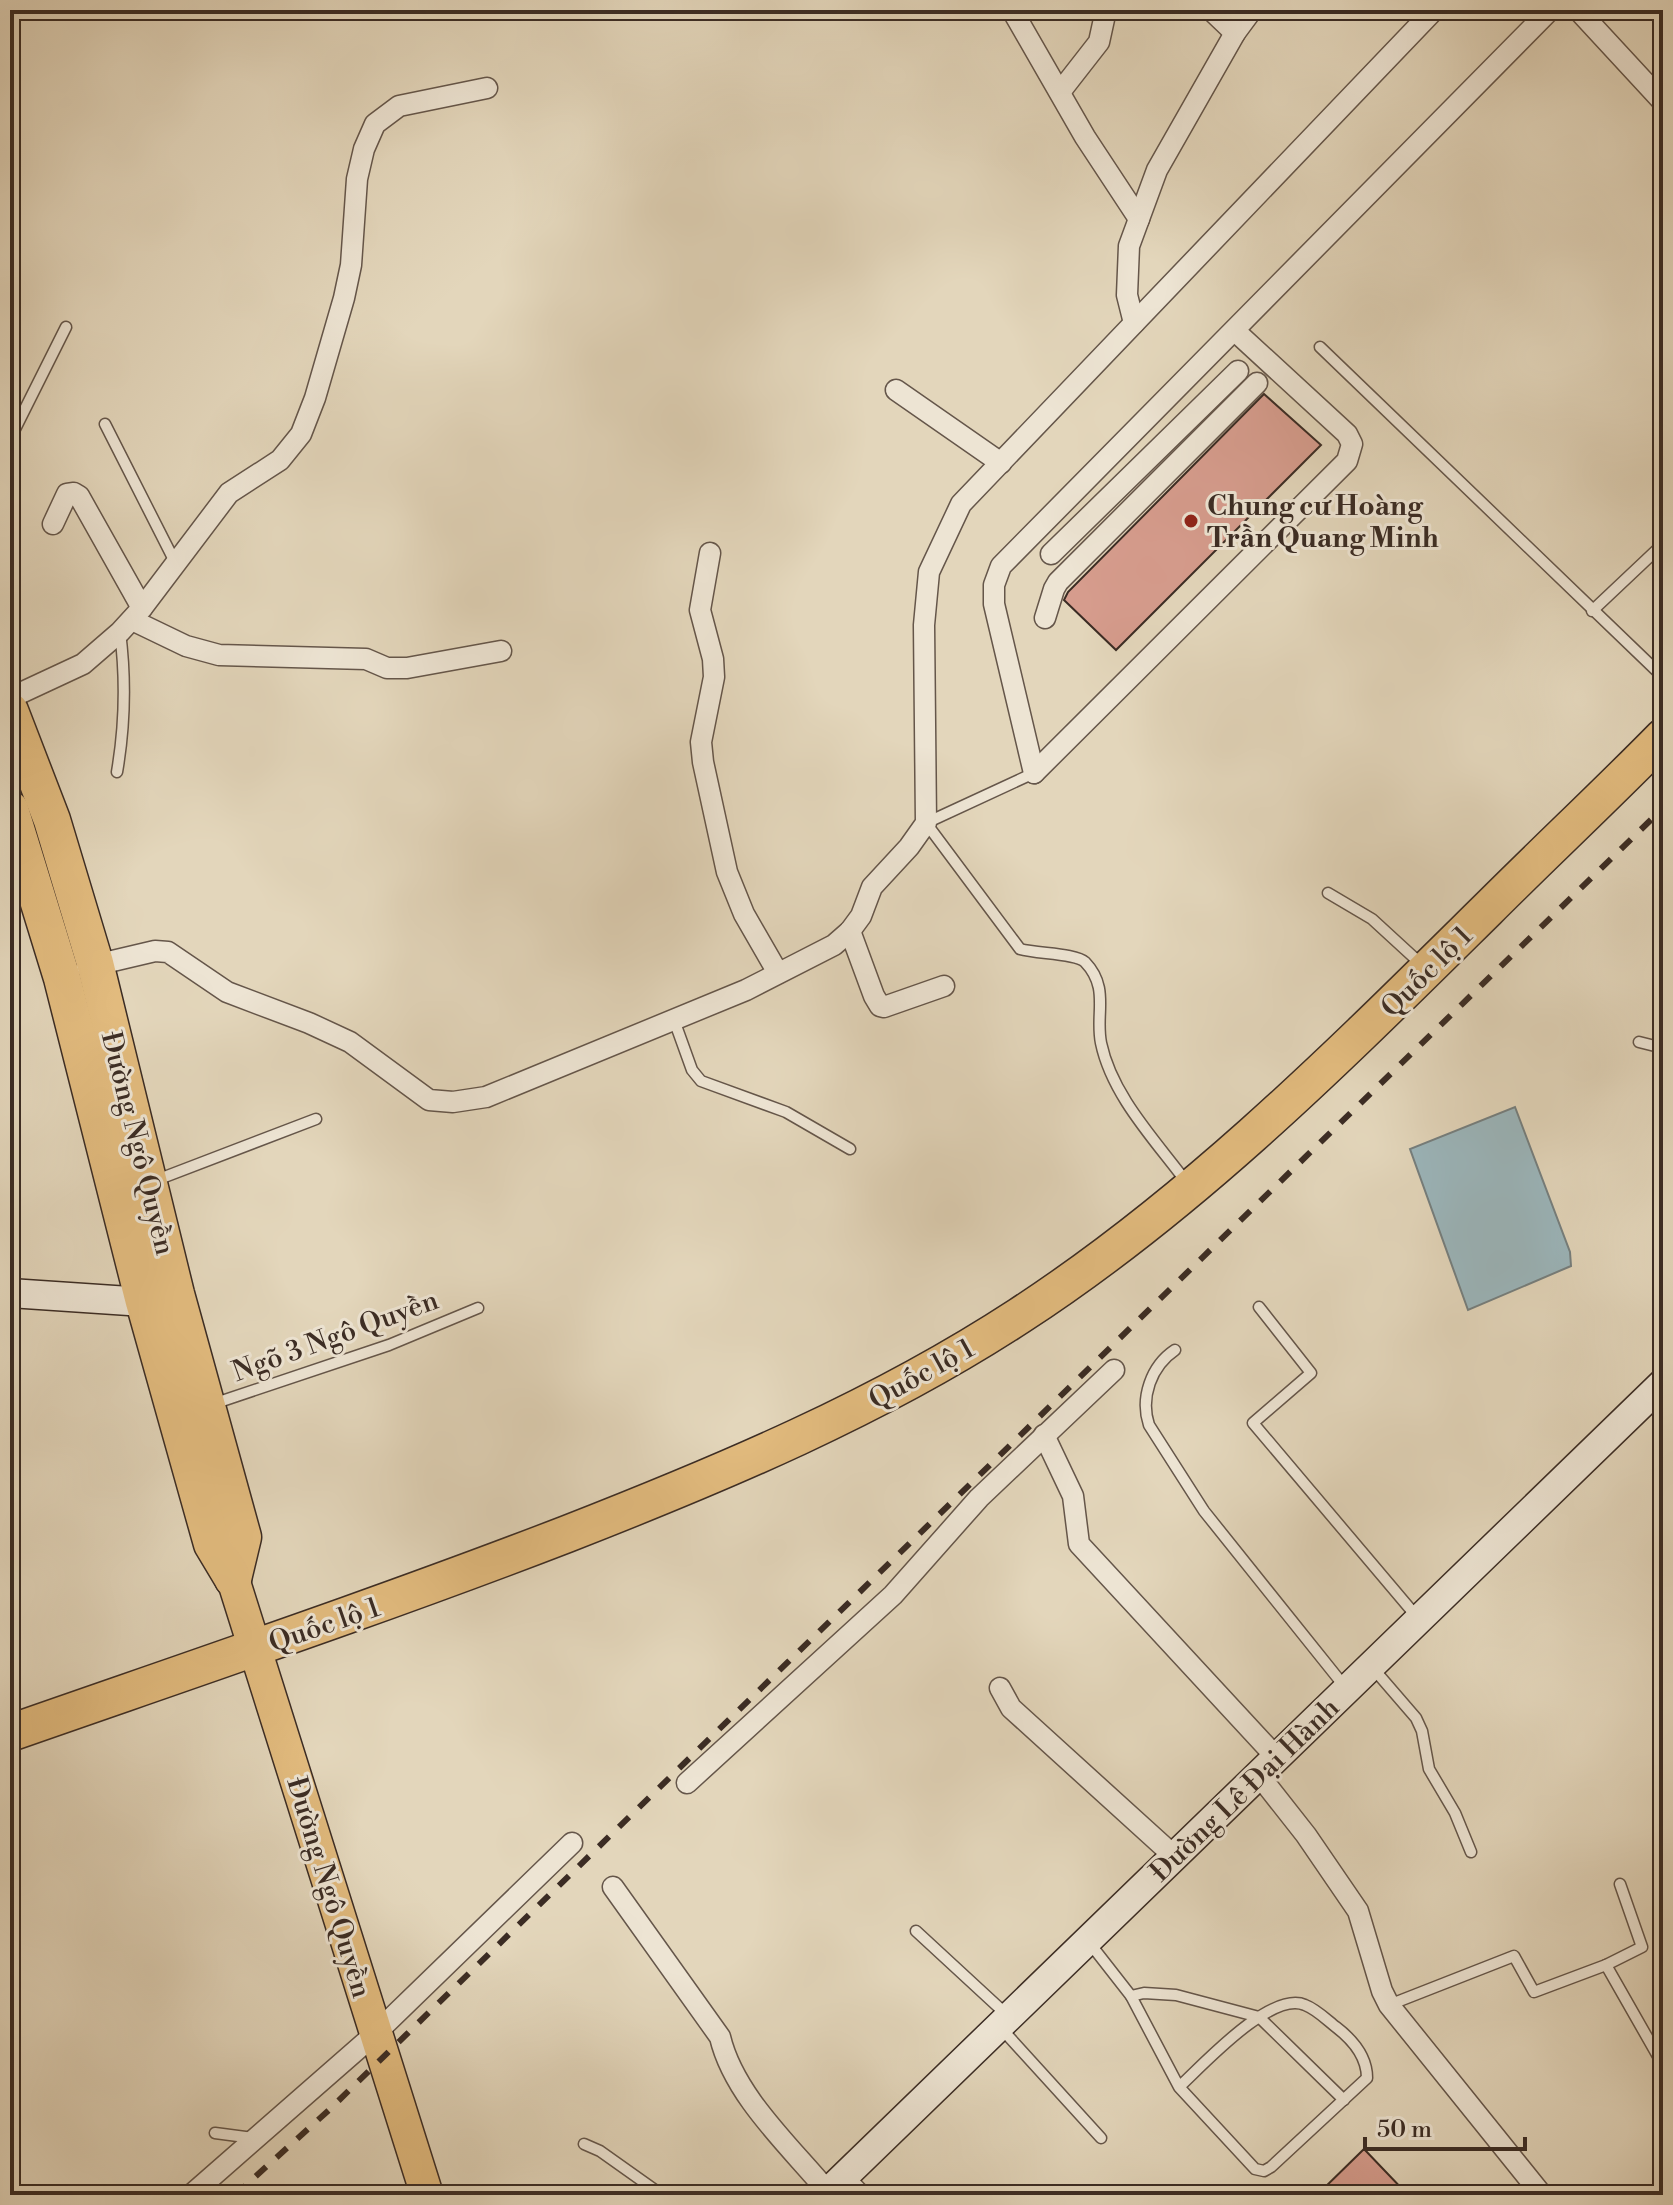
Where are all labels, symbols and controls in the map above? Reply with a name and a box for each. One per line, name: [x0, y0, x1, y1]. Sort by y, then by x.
place label: Chung cư Hoàng Trần Quang Minh: [1207, 489, 1439, 556]
marker: Chung cư Hoàng Trần Quang Minh: [1182, 512, 1200, 530]
street label: Quốc lộ 1: [1374, 919, 1480, 1025]
street label: Đường Ngô Quyền: [93, 1028, 182, 1259]
street label: Ngõ 3 Ngô Quyền: [228, 1283, 444, 1390]
street label: Quốc lộ 1: [863, 1331, 981, 1418]
street label: Quốc lộ 1: [264, 1590, 385, 1661]
street label: Đường Lê Đại Hành: [1143, 1691, 1347, 1889]
street label: Đường Ngô Quyền: [278, 1773, 379, 2002]
scale bar: [1365, 2101, 1525, 2151]
text: 50 m: [1377, 2115, 1432, 2145]

